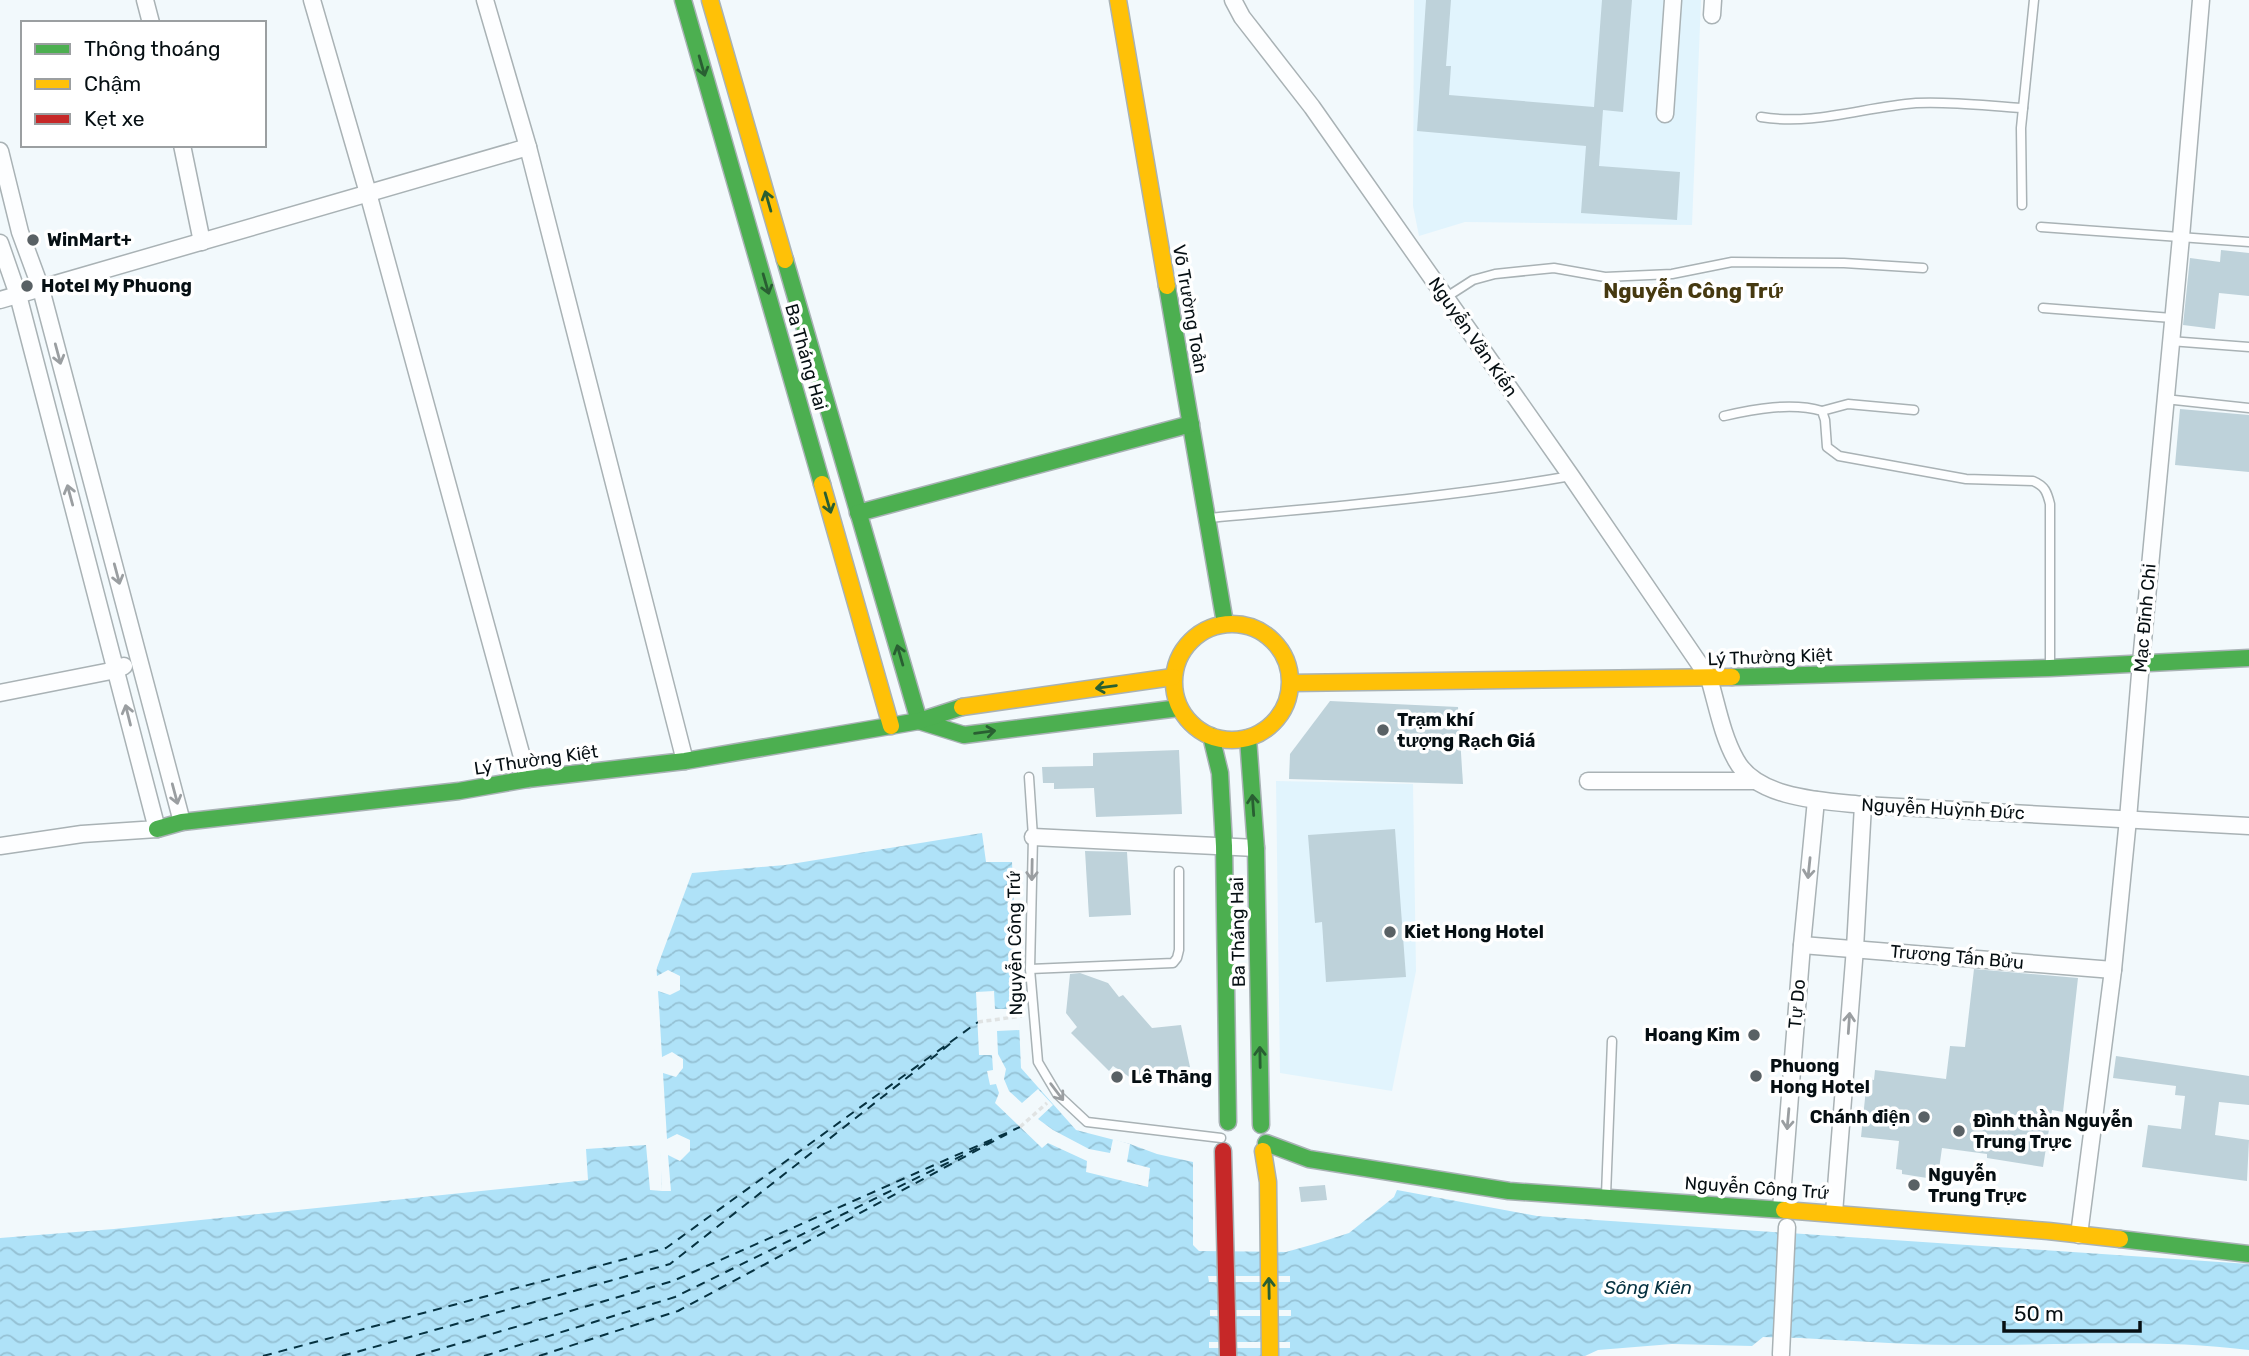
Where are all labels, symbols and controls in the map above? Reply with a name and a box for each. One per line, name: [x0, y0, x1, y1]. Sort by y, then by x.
legend: [21, 21, 266, 147]
text: Thông thoáng: [84, 36, 220, 61]
one-way arrow: [697, 54, 710, 76]
text: Chậm: [84, 71, 141, 96]
text: Kẹt xe: [84, 106, 144, 131]
one-way arrow: [761, 191, 774, 213]
place label: WinMart+: [47, 229, 132, 251]
marker: WinMart+: [25, 232, 41, 248]
street label: Võ Trường Toản: [1168, 243, 1212, 375]
one-way arrow: [760, 273, 773, 295]
street label: Nguyễn Văn Kiến: [1424, 273, 1523, 401]
place label: Hotel My Phuong: [41, 275, 192, 297]
marker: Hotel My Phuong: [19, 278, 35, 294]
district label: Nguyễn Công Trứ: [1603, 278, 1784, 303]
street label: Ba Tháng Hai: [780, 301, 832, 413]
one-way arrow: [52, 343, 65, 365]
one-way arrow: [63, 484, 76, 507]
one-way arrow: [822, 492, 835, 514]
one-way arrow: [111, 563, 124, 585]
street label: Mạc Đĩnh Chi: [2129, 563, 2161, 673]
one-way arrow: [892, 644, 905, 666]
street label: Lý Thường Kiệt: [1707, 644, 1833, 670]
one-way arrow: [1095, 680, 1118, 693]
one-way arrow: [121, 704, 134, 727]
place label: Trạm khí tượng Rạch Giá: [1397, 709, 1535, 752]
marker: Trạm khí tượng Rạch Giá: [1375, 722, 1391, 738]
one-way arrow: [973, 725, 996, 738]
street label: Lý Thường Kiệt: [473, 740, 599, 780]
one-way arrow: [169, 783, 182, 805]
street label: Nguyễn Huỳnh Đức: [1861, 793, 2025, 824]
one-way arrow: [1246, 794, 1259, 817]
one-way arrow: [1803, 856, 1816, 878]
one-way arrow: [1025, 858, 1039, 881]
street label: Nguyễn Công Trứ: [1002, 870, 1027, 1016]
street label: Ba Tháng Hai: [1226, 877, 1250, 987]
place label: Kiet Hong Hotel: [1404, 921, 1544, 943]
marker: Kiet Hong Hotel: [1382, 924, 1398, 940]
street label: Trương Tấn Bửu: [1889, 939, 2025, 974]
street label: Tự Do: [1784, 978, 1810, 1030]
one-way arrow: [1843, 1012, 1856, 1034]
place label: Hoang Kim: [1645, 1024, 1740, 1046]
marker: Hoang Kim: [1746, 1027, 1762, 1043]
one-way arrow: [1253, 1046, 1267, 1069]
place label: Phuong Hong Hotel: [1770, 1055, 1870, 1098]
place label: Lê Thāng: [1131, 1066, 1212, 1088]
marker: Phuong Hong Hotel: [1748, 1068, 1764, 1084]
marker: Lê Thāng: [1109, 1069, 1125, 1085]
one-way arrow: [1049, 1082, 1064, 1101]
place label: Chánh điện: [1810, 1106, 1910, 1128]
one-way arrow: [1781, 1107, 1794, 1129]
marker: Chánh điện: [1916, 1109, 1932, 1125]
place label: Đình thần Nguyễn Trung Trực: [1973, 1109, 2133, 1153]
marker: Đình thần Nguyễn Trung Trực: [1951, 1123, 1967, 1139]
place label: Nguyễn Trung Trực: [1928, 1163, 2027, 1207]
street label: Nguyễn Công Trứ: [1684, 1171, 1830, 1204]
marker: Nguyễn Trung Trực: [1906, 1177, 1922, 1193]
water label: Sông Kiên: [1604, 1276, 1692, 1299]
one-way arrow: [1263, 1277, 1276, 1300]
scale bar: [2004, 1290, 2140, 1334]
text: 50 m: [2014, 1301, 2064, 1326]

